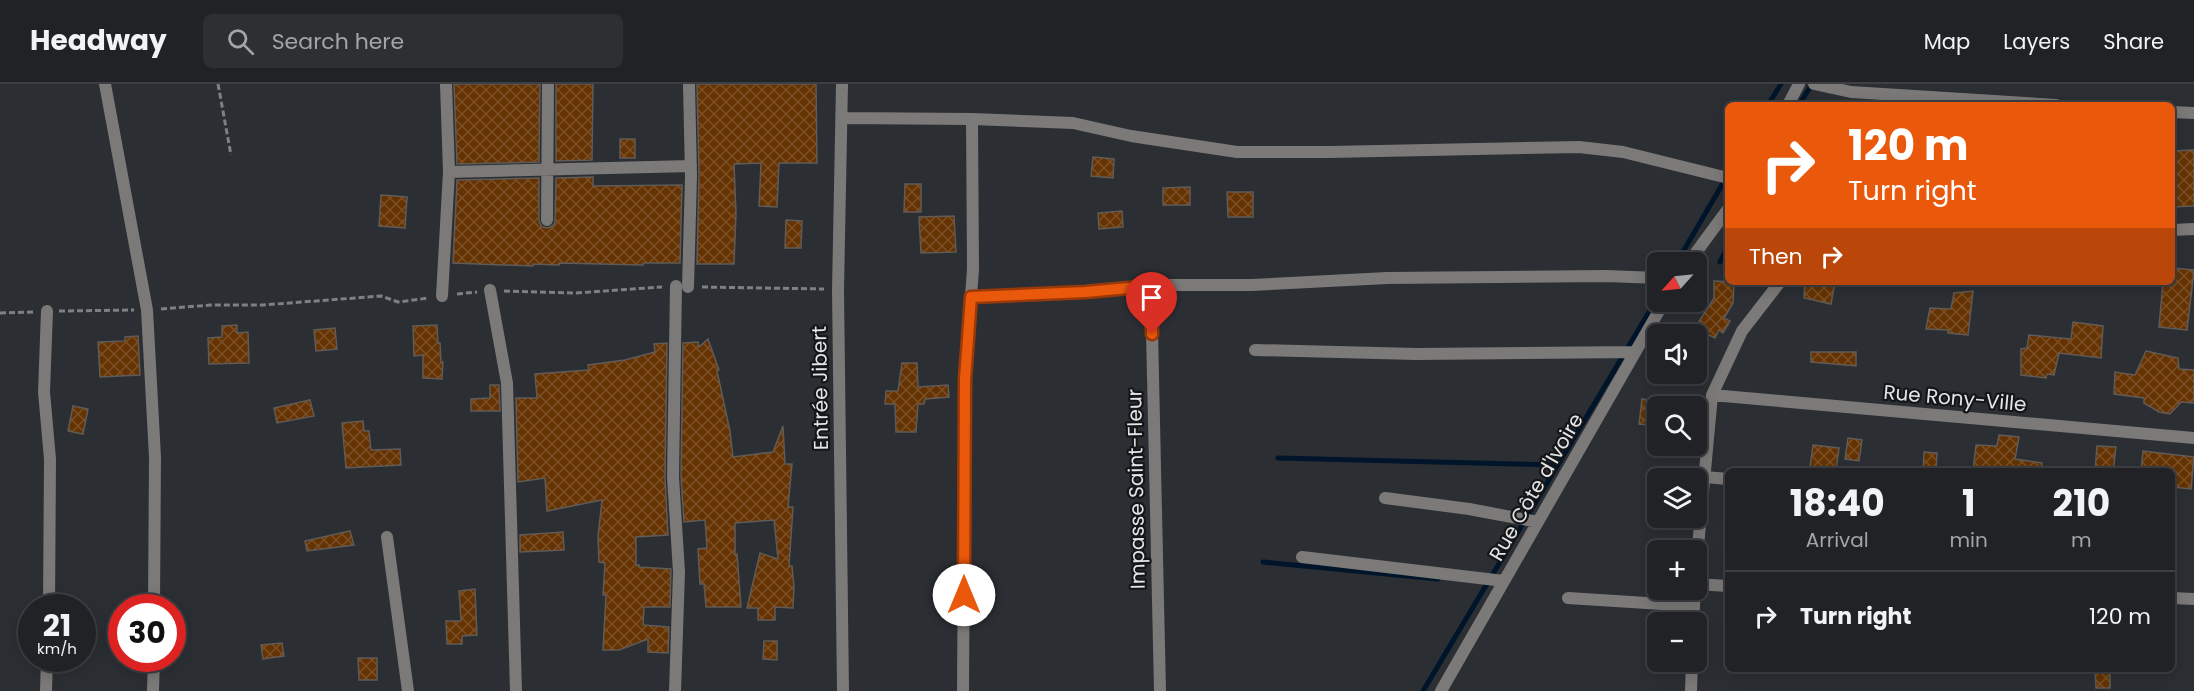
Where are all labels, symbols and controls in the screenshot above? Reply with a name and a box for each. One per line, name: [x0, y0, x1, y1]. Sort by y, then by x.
search box: [203, 14, 623, 68]
text: Headway: [30, 21, 167, 60]
icon: search: [224, 25, 257, 58]
text: Search here: [272, 26, 404, 57]
text: Map: [1924, 27, 1970, 56]
text: Layers: [2003, 27, 2070, 56]
text: Share: [2103, 27, 2164, 56]
text: 120 m: [1848, 116, 1969, 175]
icon: right: [1749, 126, 1827, 204]
text: Turn right: [1848, 172, 1977, 209]
icon: right: [1815, 240, 1848, 273]
text: Then: [1749, 241, 1803, 272]
north arrow: [1647, 252, 1707, 312]
map controls: [1647, 252, 1707, 672]
pin: [1126, 272, 1177, 334]
icon: arrive: [1135, 281, 1168, 314]
button: sound: [1647, 324, 1707, 384]
street label: Entrée Jibert: [805, 326, 835, 450]
street label: Rue Rony-Ville: [1882, 378, 2028, 418]
street label: Impasse Saint-Fleur: [1120, 389, 1152, 589]
button: search: [1647, 396, 1707, 456]
street label: Rue Côte d'Ivoire: [1482, 408, 1590, 566]
button: layers: [1647, 468, 1707, 528]
text: 18:40: [1790, 478, 1885, 529]
text: 1: [1962, 478, 1975, 529]
text: 210: [2053, 478, 2110, 529]
text: Arrival: [1806, 526, 1869, 554]
text: min: [1950, 526, 1988, 554]
text: m: [2071, 526, 2092, 554]
button: +: [1647, 540, 1707, 600]
position arrow: [932, 563, 996, 627]
speed limit sign: 30: [108, 594, 186, 672]
icon: right: [1749, 600, 1782, 633]
text: Turn right: [1800, 601, 1911, 632]
text: 120 m: [2089, 601, 2151, 632]
text: 21: [43, 604, 71, 647]
button: −: [1647, 612, 1707, 672]
text: km/h: [37, 638, 77, 659]

